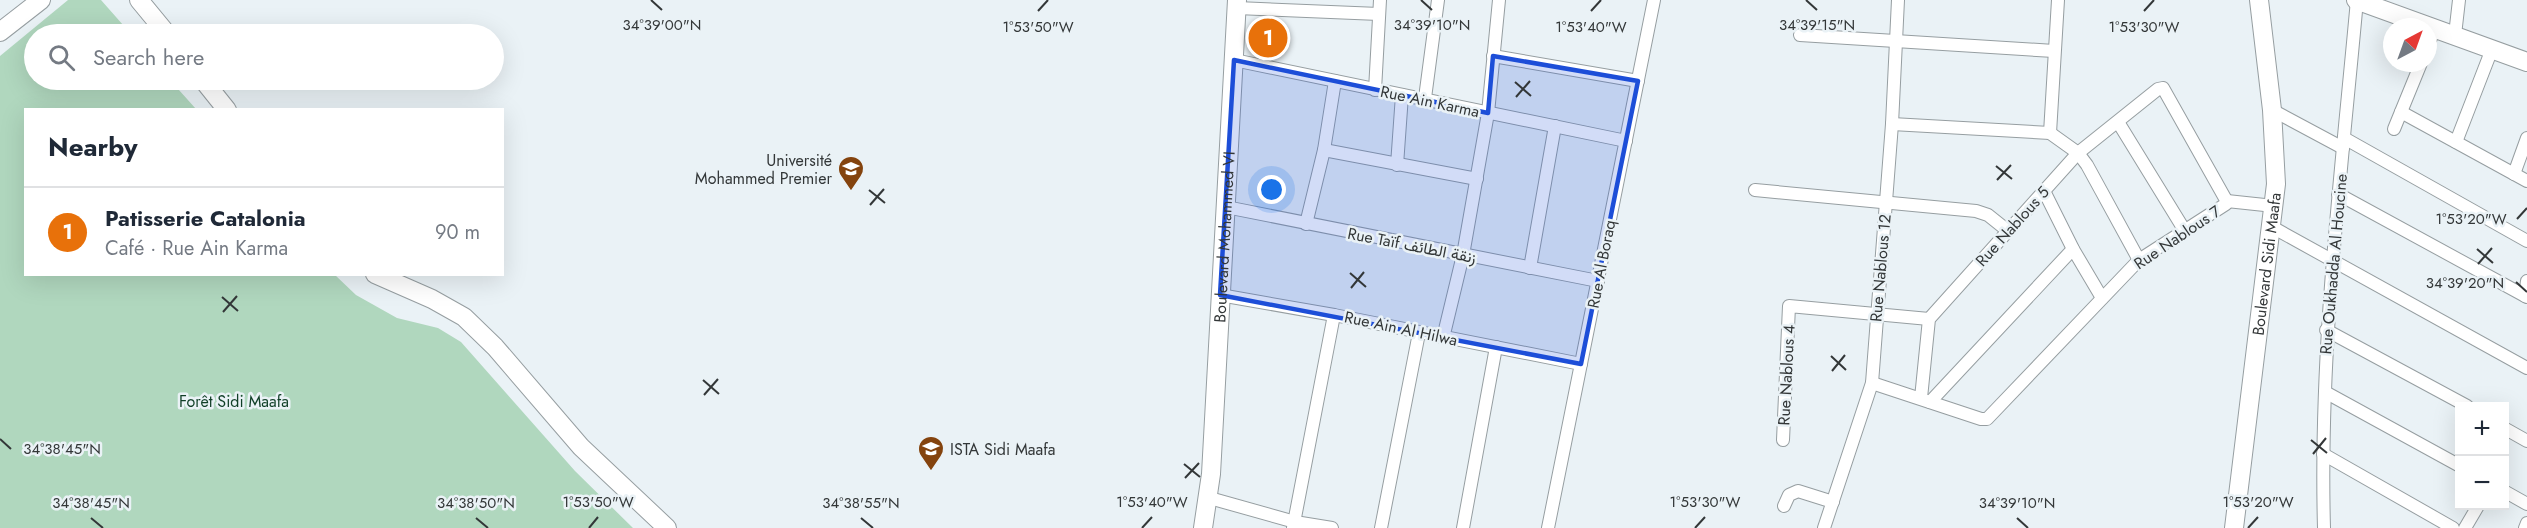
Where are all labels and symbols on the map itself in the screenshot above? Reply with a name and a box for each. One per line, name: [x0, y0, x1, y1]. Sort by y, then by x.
text: 34°39'00"N: [623, 14, 701, 36]
text: 34°39'10"N: [1394, 14, 1470, 36]
text: 34°39'15"N: [1779, 14, 1855, 36]
pin: 1: [1248, 15, 1288, 60]
text: 1°53'50"W: [1002, 16, 1074, 38]
text: 1°53'40"W: [1555, 16, 1627, 38]
text: 1°53'30"W: [2109, 16, 2180, 38]
north arrow: [2383, 18, 2437, 72]
street label: Rue Ain Karma: [1378, 80, 1482, 123]
place label: Université Mohammed Premier: [695, 149, 833, 190]
street label: Boulevard Mohammed VI: [1208, 151, 1241, 323]
school or university icon: Université Mohammed Premier: [836, 154, 866, 192]
street label: Rue Oukhadda Al Houcine: [2314, 173, 2353, 355]
your location: [1257, 175, 1286, 204]
street label: Rue Nablous 5: [1970, 181, 2055, 271]
street label: Boulevard Sidi Maafa: [2247, 191, 2287, 337]
street label: Rue Nablous 7: [2129, 200, 2226, 275]
text: 1°53'20"W: [2435, 208, 2507, 230]
street label: Rue Nablous 12: [1864, 213, 1897, 323]
street label: Rue Al Boraq: [1582, 218, 1621, 310]
street label: Rue Taïf زنقة الطائف: [1346, 222, 1478, 269]
text: 34°39'20"N: [2426, 272, 2504, 294]
street label: Rue Ain Al Hilwa: [1342, 305, 1460, 352]
street label: Rue Nablous 4: [1772, 324, 1801, 426]
park label: Forêt Sidi Maafa: [179, 390, 289, 413]
school or university icon: ISTA Sidi Maafa: [916, 434, 946, 472]
text: 34°38'45"N: [23, 438, 101, 460]
place label: ISTA Sidi Maafa: [950, 438, 1056, 461]
text: 1°53'50"W: [562, 491, 634, 513]
text: 1°53'40"W: [1116, 491, 1188, 513]
text: 1°53'30"W: [1670, 491, 1741, 513]
text: 1°53'20"W: [2222, 491, 2294, 513]
text: 34°38'45"N: [52, 492, 130, 514]
text: 34°38'50"N: [437, 492, 515, 514]
text: 34°38'55"N: [822, 492, 900, 514]
text: 34°39'10"N: [1979, 492, 2055, 514]

